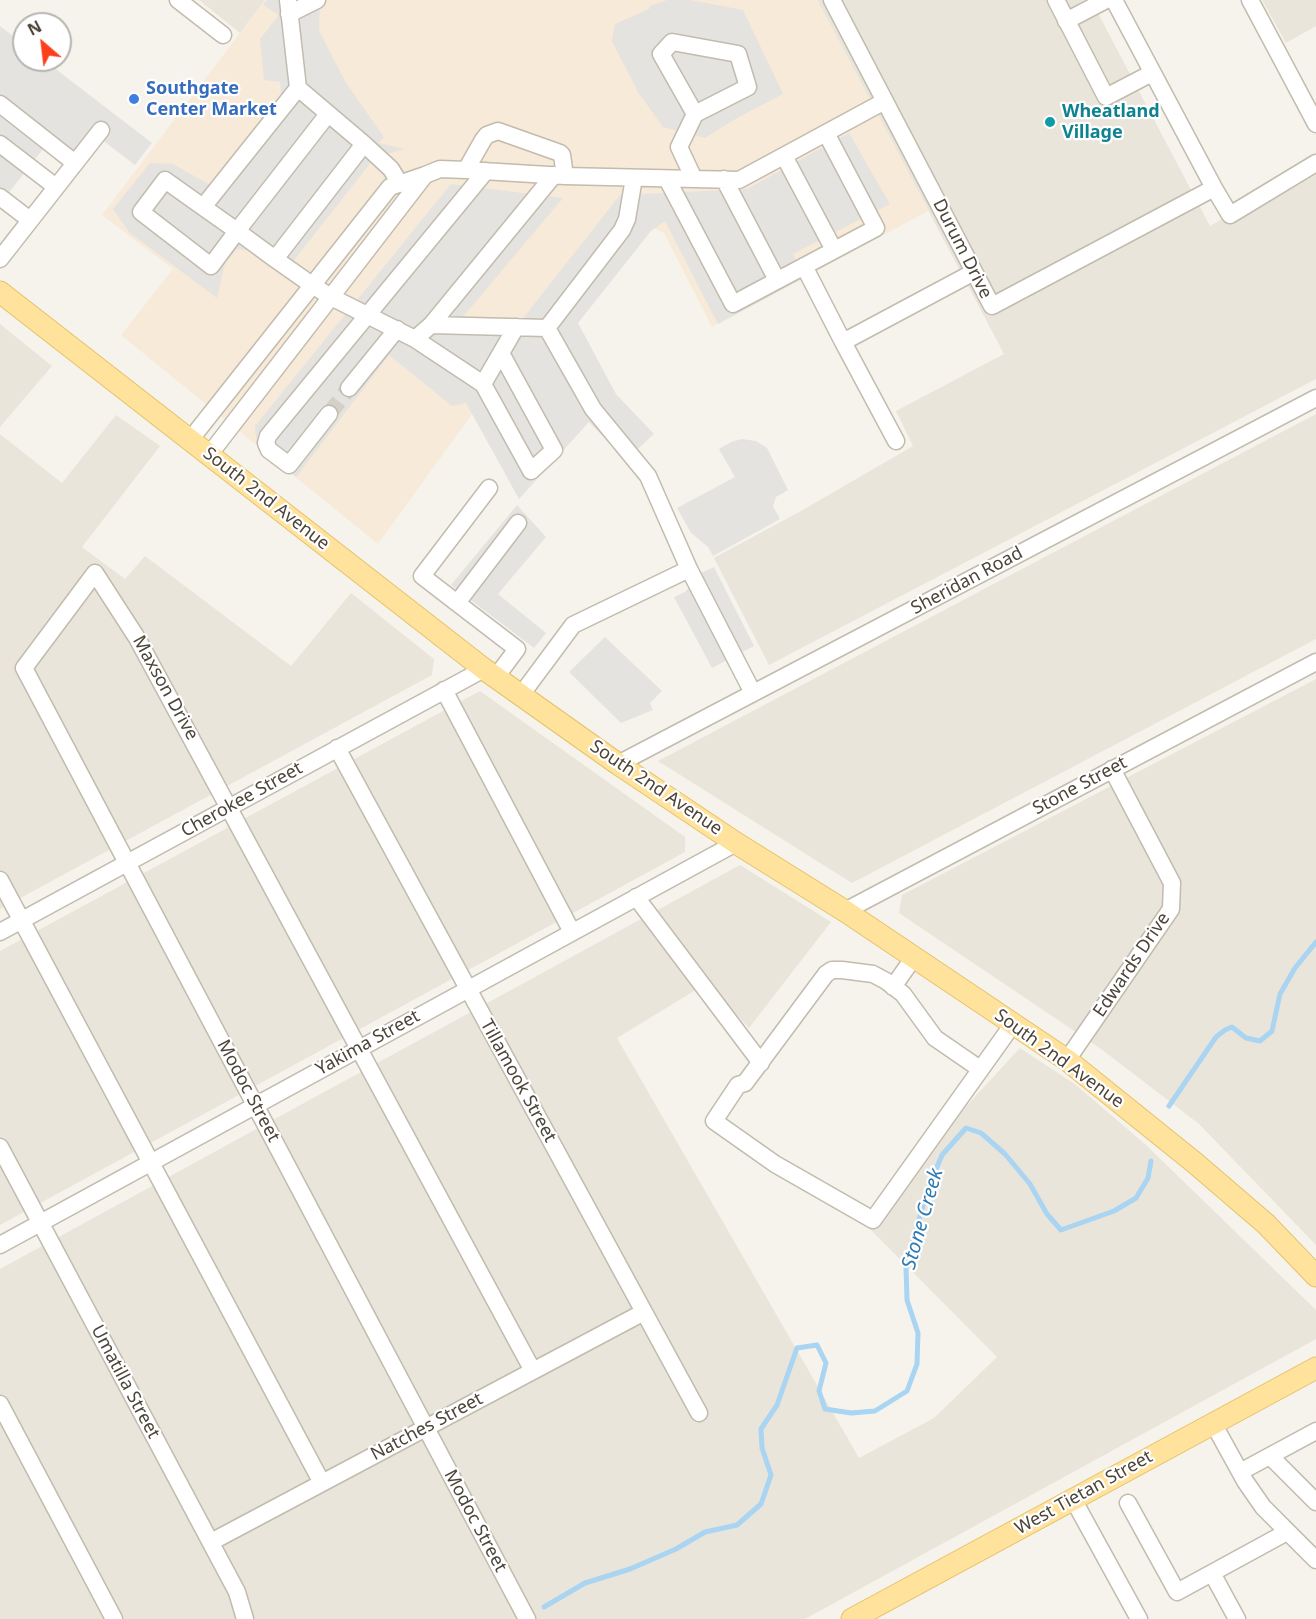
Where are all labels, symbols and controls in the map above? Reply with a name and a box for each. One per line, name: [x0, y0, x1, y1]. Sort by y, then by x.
north arrow: [12, 12, 72, 72]
text: N: [24, 15, 45, 41]
place label: Southgate Center Market: [146, 78, 277, 121]
marker: Southgate Center Market: [127, 92, 141, 106]
place label: Wheatland Village: [1062, 101, 1160, 144]
marker: Wheatland Village: [1043, 115, 1057, 129]
street label: Durum Drive: [928, 196, 996, 302]
street label: South 2nd Avenue: [198, 443, 334, 555]
street label: Sheridan Road: [907, 542, 1027, 620]
street label: Maxson Drive: [127, 632, 203, 744]
street label: South 2nd Avenue: [586, 736, 726, 840]
street label: Stone Street: [1029, 752, 1131, 820]
street label: Cherokee Street: [178, 758, 306, 842]
street label: Edwards Drive: [1089, 909, 1175, 1021]
street label: South 2nd Avenue: [990, 1005, 1128, 1113]
street label: Yakima Street: [312, 1006, 424, 1080]
street label: Tillamook Street: [475, 1016, 561, 1146]
street label: Modoc Street: [212, 1036, 284, 1146]
water label: Stone Creek: [897, 1166, 949, 1272]
street label: Umatilla Street: [86, 1322, 164, 1442]
street label: Natches Street: [367, 1388, 487, 1466]
street label: West Tietan Street: [1012, 1446, 1156, 1540]
street label: Modoc Street: [439, 1466, 511, 1576]

